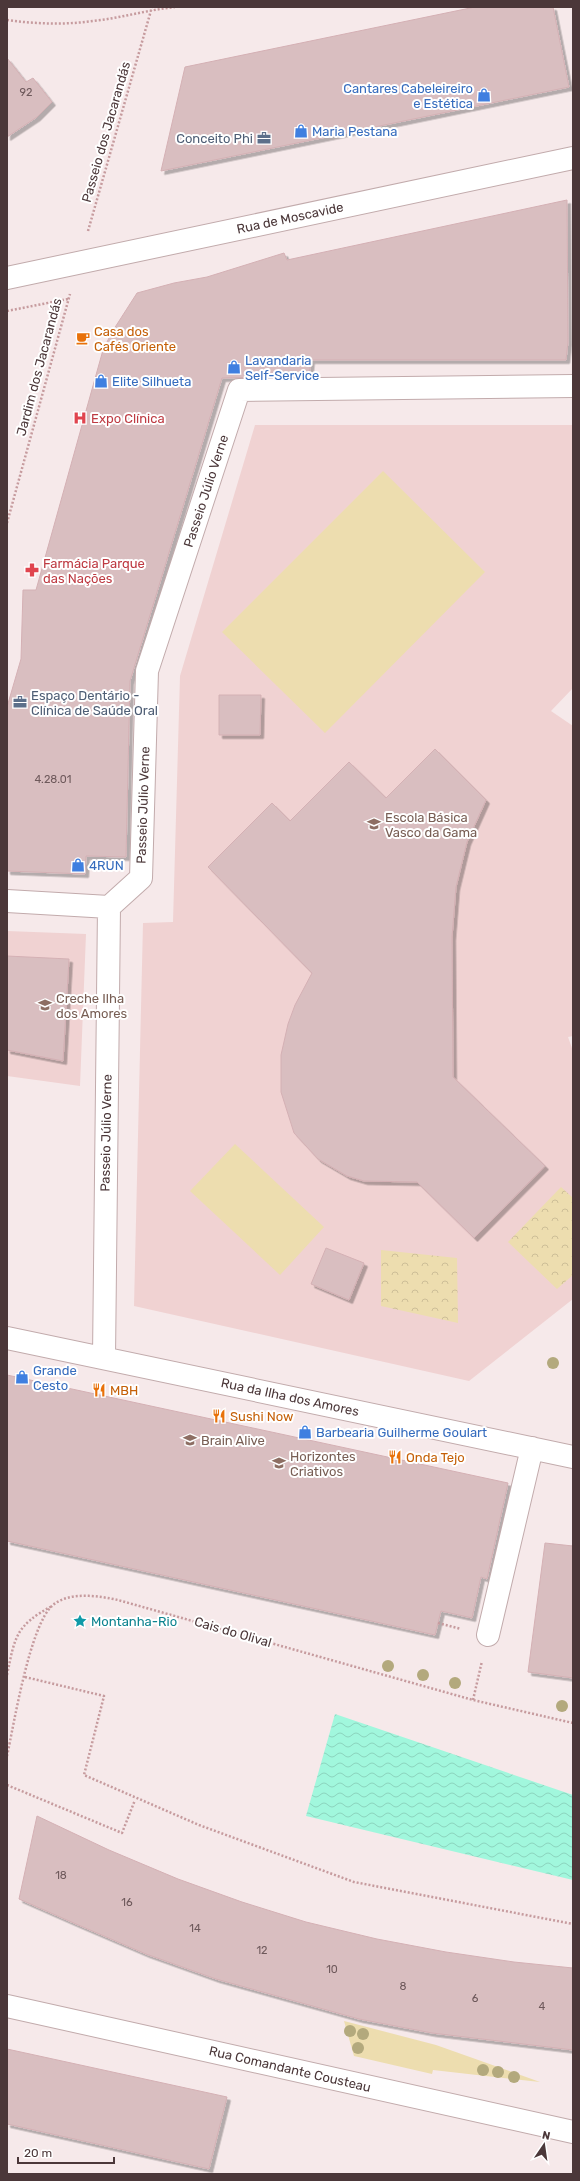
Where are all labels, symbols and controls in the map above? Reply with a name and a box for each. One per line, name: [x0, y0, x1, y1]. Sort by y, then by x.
street label: Passeio dos Jacarandás: [79, 59, 133, 204]
place label: Cantares Cabeleireiro e Estética: [343, 81, 473, 111]
house number: 92: [20, 86, 32, 99]
shop icon: Cantares Cabeleireiro e Estética: [476, 87, 492, 103]
shop icon: Maria Pestana: [293, 123, 309, 139]
place label: Maria Pestana: [312, 124, 397, 139]
office icon: Conceito Phi: [256, 130, 272, 146]
place label: Conceito Phi: [176, 131, 253, 146]
street label: Rua de Moscavide: [235, 199, 345, 237]
street label: Jardim dos Jacarandás: [13, 296, 65, 437]
place label: Casa dos Cafés Oriente: [94, 324, 176, 354]
cafe icon: Casa dos Cafés Oriente: [75, 330, 91, 346]
place label: Lavandaria Self-Service: [245, 353, 319, 383]
shop icon: Lavandaria Self-Service: [226, 359, 242, 375]
shop icon: Elite Silhueta: [93, 373, 109, 389]
place label: Elite Silhueta: [112, 374, 191, 389]
hospital icon: Expo Clínica: [72, 410, 88, 426]
place label: Expo Clínica: [91, 411, 165, 426]
street label: Passeio Júlio Verne: [181, 433, 231, 549]
place label: Farmácia Parque das Nações: [43, 556, 145, 586]
pharmacy icon: Farmácia Parque das Nações: [24, 562, 40, 578]
place label: Espaço Dentário - Clínica de Saúde Oral: [31, 688, 158, 718]
office icon: Espaço Dentário - Clínica de Saúde Oral: [12, 694, 28, 710]
street label: Passeio Júlio Verne: [133, 746, 153, 864]
house number: 4.28.01: [34, 773, 72, 786]
place label: Escola Básica Vasco da Gama: [385, 810, 477, 840]
school or university icon: Escola Básica Vasco da Gama: [366, 816, 382, 832]
shop icon: 4RUN: [70, 857, 86, 873]
place label: 4RUN: [89, 858, 124, 873]
place label: Creche Ilha dos Amores: [56, 991, 127, 1021]
school or university icon: Creche Ilha dos Amores: [37, 997, 53, 1013]
street label: Passeio Júlio Verne: [97, 1074, 115, 1192]
place label: Grande Cesto: [33, 1363, 77, 1393]
shop icon: Grande Cesto: [14, 1369, 30, 1385]
street label: Rua da Ilha dos Amores: [220, 1375, 361, 1419]
restaurant icon: MBH: [91, 1382, 107, 1398]
place label: MBH: [110, 1383, 138, 1398]
restaurant icon: Sushi Now: [211, 1408, 227, 1424]
place label: Sushi Now: [230, 1409, 294, 1424]
shop icon: Barbearia Guilherme Goulart: [297, 1424, 313, 1440]
place label: Barbearia Guilherme Goulart: [316, 1425, 487, 1440]
school or university icon: Brain Alive: [182, 1432, 198, 1448]
place label: Brain Alive: [201, 1433, 265, 1448]
place label: Horizontes Criativos: [290, 1449, 356, 1479]
restaurant icon: Onda Tejo: [387, 1449, 403, 1465]
place label: Onda Tejo: [406, 1450, 465, 1465]
school or university icon: Horizontes Criativos: [271, 1455, 287, 1471]
place icon: Montanha-Rio: [72, 1613, 88, 1629]
place label: Montanha-Rio: [91, 1614, 177, 1629]
street label: Cais do Olival: [193, 1614, 273, 1650]
house number: 18: [55, 1869, 67, 1882]
house number: 16: [121, 1896, 133, 1909]
house number: 14: [189, 1922, 201, 1935]
house number: 12: [256, 1944, 268, 1957]
house number: 10: [326, 1963, 338, 1976]
house number: 8: [400, 1980, 407, 1993]
house number: 6: [472, 1992, 479, 2005]
house number: 4: [539, 2000, 546, 2013]
street label: Rua Comandante Cousteau: [208, 2043, 372, 2095]
north arrow: [524, 2125, 564, 2165]
text: N: [541, 2129, 552, 2143]
scale bar: [18, 2139, 114, 2165]
text: 20 m: [24, 2146, 52, 2160]

